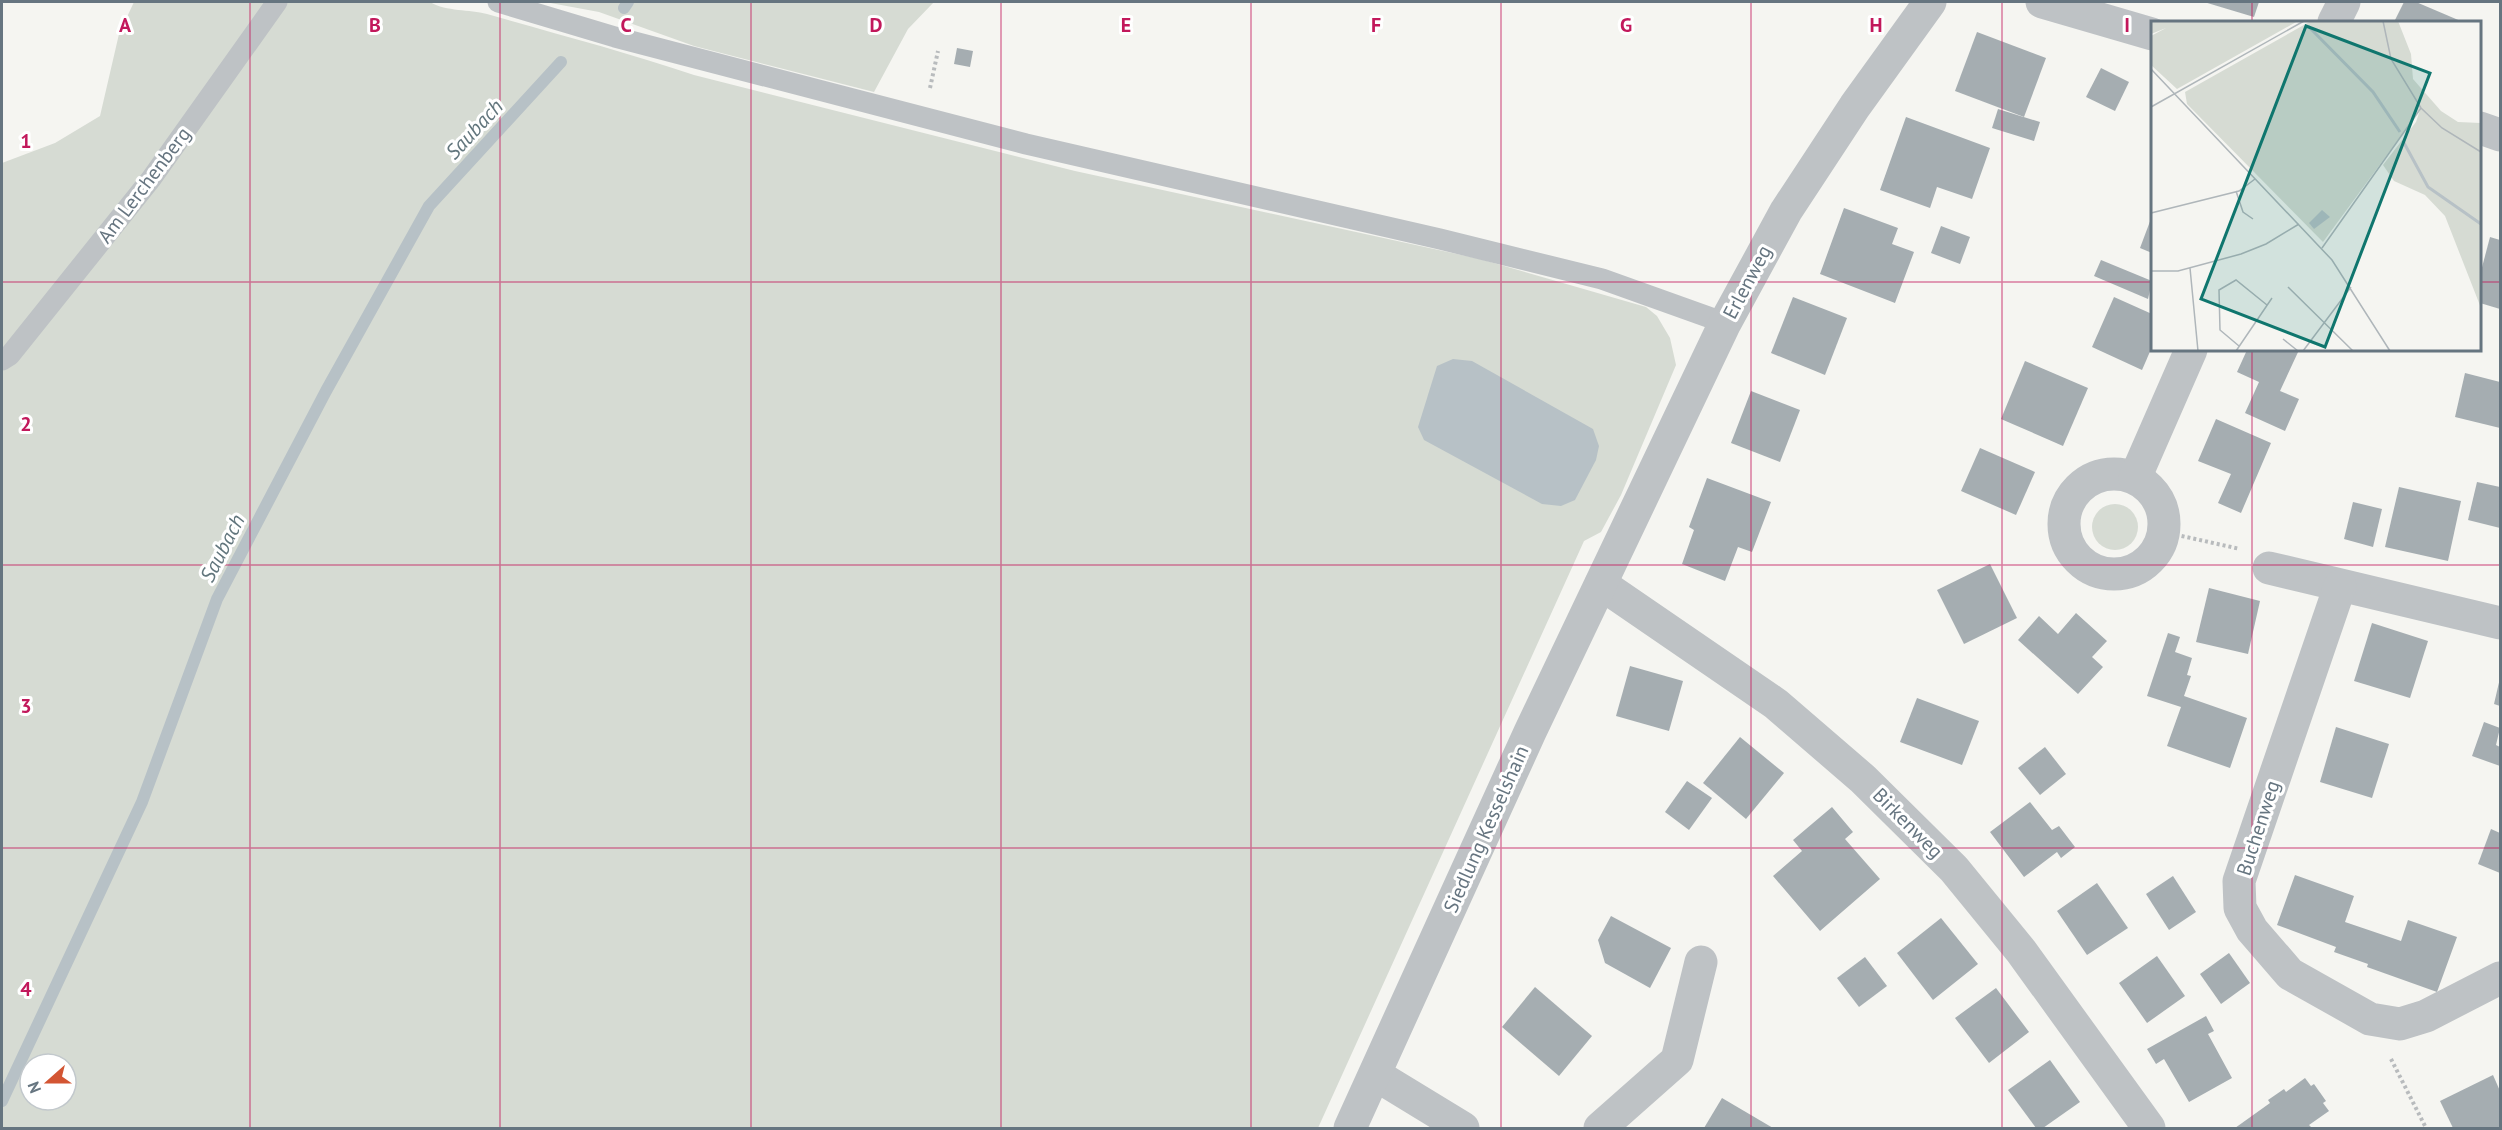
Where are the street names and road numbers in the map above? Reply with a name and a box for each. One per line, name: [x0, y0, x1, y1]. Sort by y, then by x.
street label: Am Lerchenberg: [92, 122, 196, 248]
street label: Erlenweg: [1717, 241, 1777, 323]
street label: Siedlung Kesselshain: [1437, 741, 1535, 917]
street label: Buchenweg: [2230, 777, 2286, 879]
street label: Birkenweg: [1867, 782, 1949, 864]

